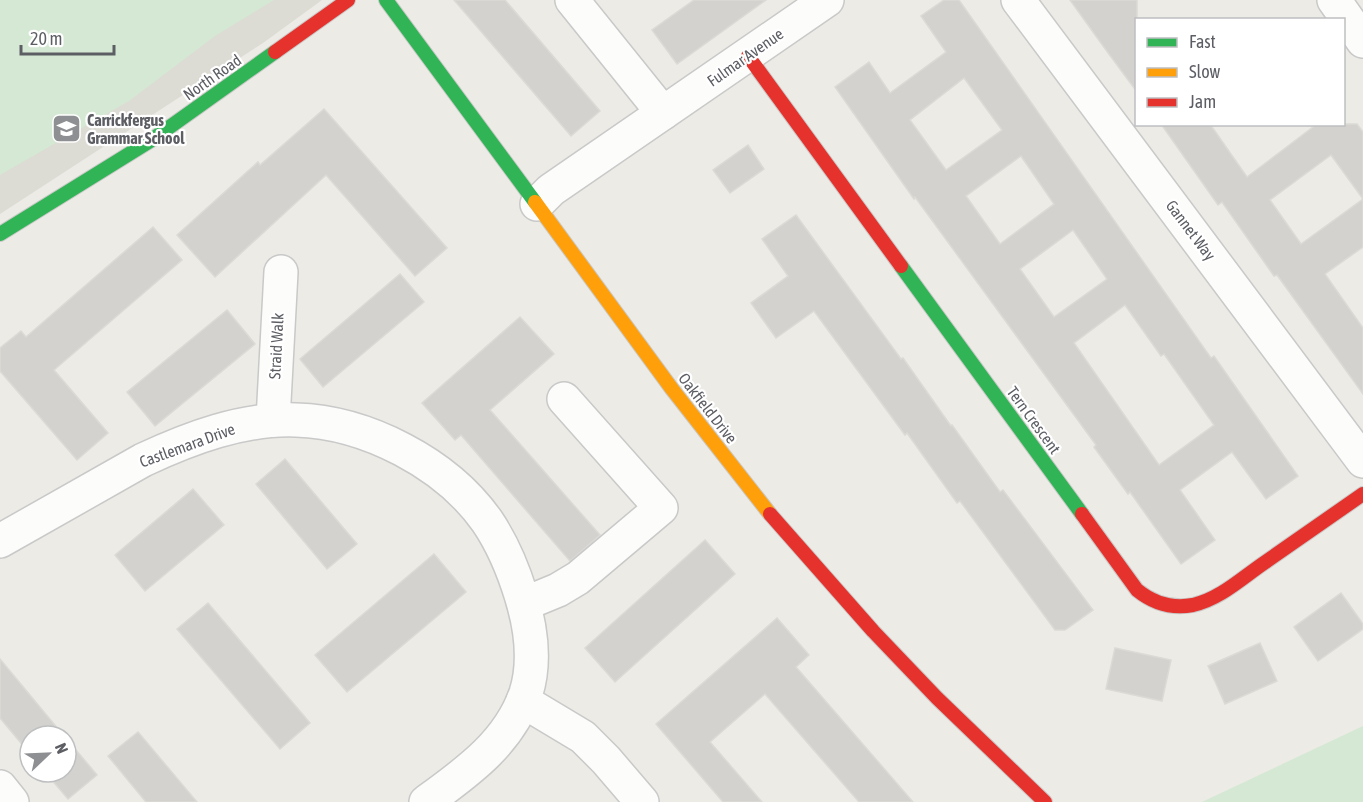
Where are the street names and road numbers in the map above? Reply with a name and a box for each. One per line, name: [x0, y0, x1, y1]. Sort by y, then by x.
street label: Fulmar Avenue: [704, 24, 786, 90]
street label: North Road: [180, 51, 244, 103]
street label: Gannet Way: [1162, 196, 1220, 265]
street label: Straid Walk: [265, 312, 287, 380]
street label: Oakfield Drive: [675, 369, 741, 447]
street label: Tern Crescent: [1004, 383, 1065, 457]
street label: Castlemara Drive: [137, 419, 237, 471]

